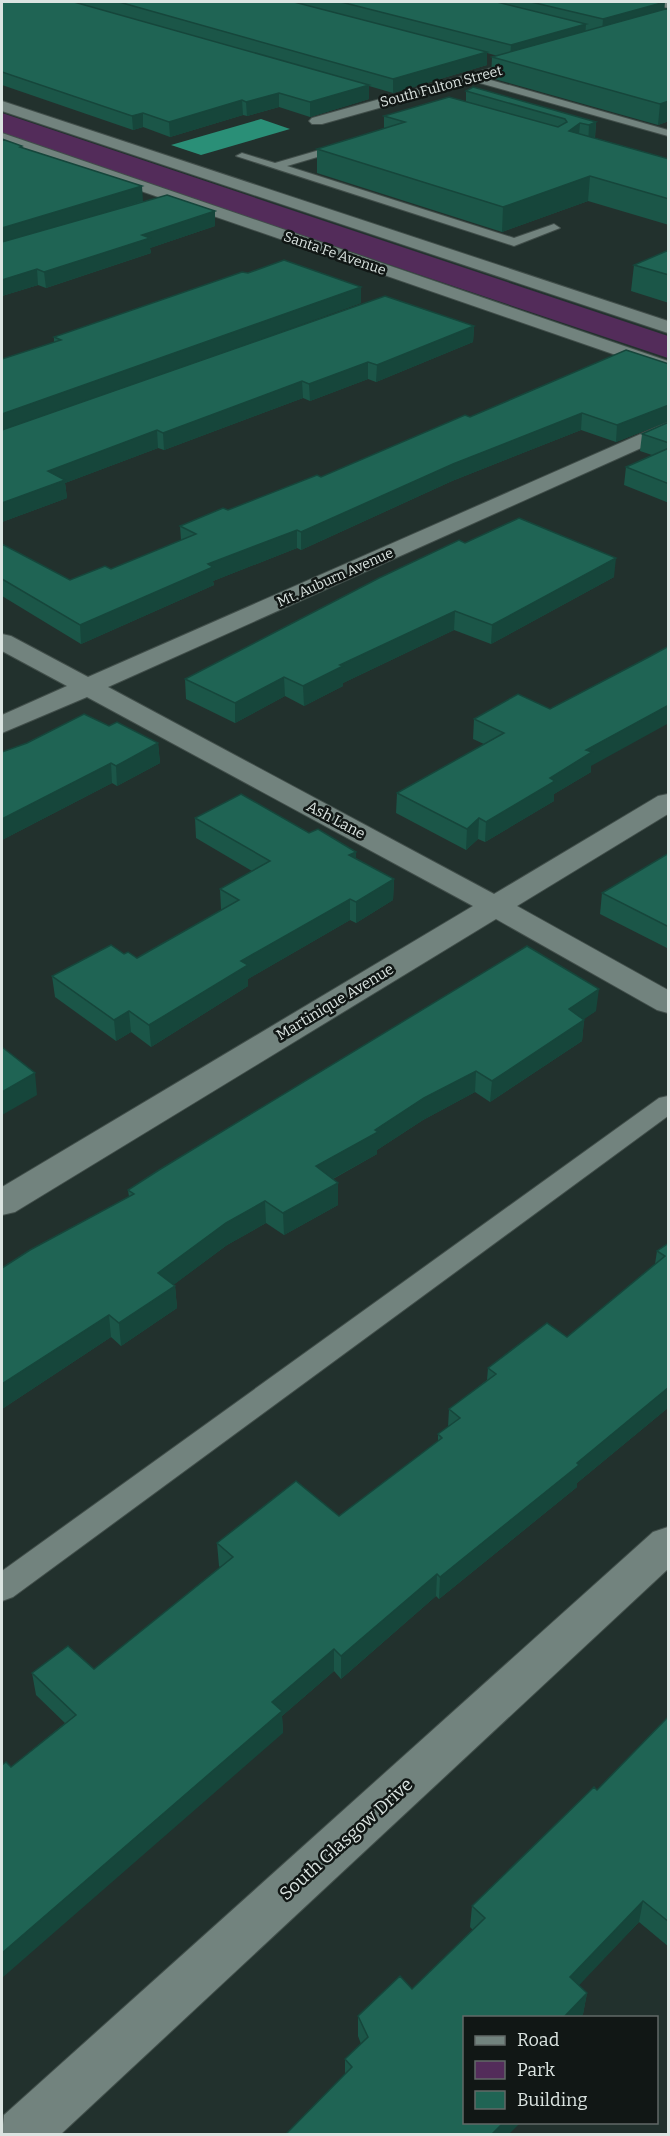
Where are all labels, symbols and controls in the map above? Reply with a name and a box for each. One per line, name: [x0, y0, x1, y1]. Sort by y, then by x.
street label: South Fulton Street: [378, 62, 504, 111]
street label: Santa Fe Avenue: [282, 228, 388, 279]
street label: Mt. Auburn Avenue: [275, 544, 396, 611]
street label: Ash Lane: [304, 797, 368, 843]
street label: Martinique Avenue: [273, 960, 397, 1044]
street label: South Glasgow Drive: [275, 1773, 417, 1905]
legend: [463, 2016, 658, 2124]
text: Road: [517, 2029, 560, 2051]
text: Park: [517, 2059, 556, 2081]
text: Building: [517, 2089, 588, 2111]

